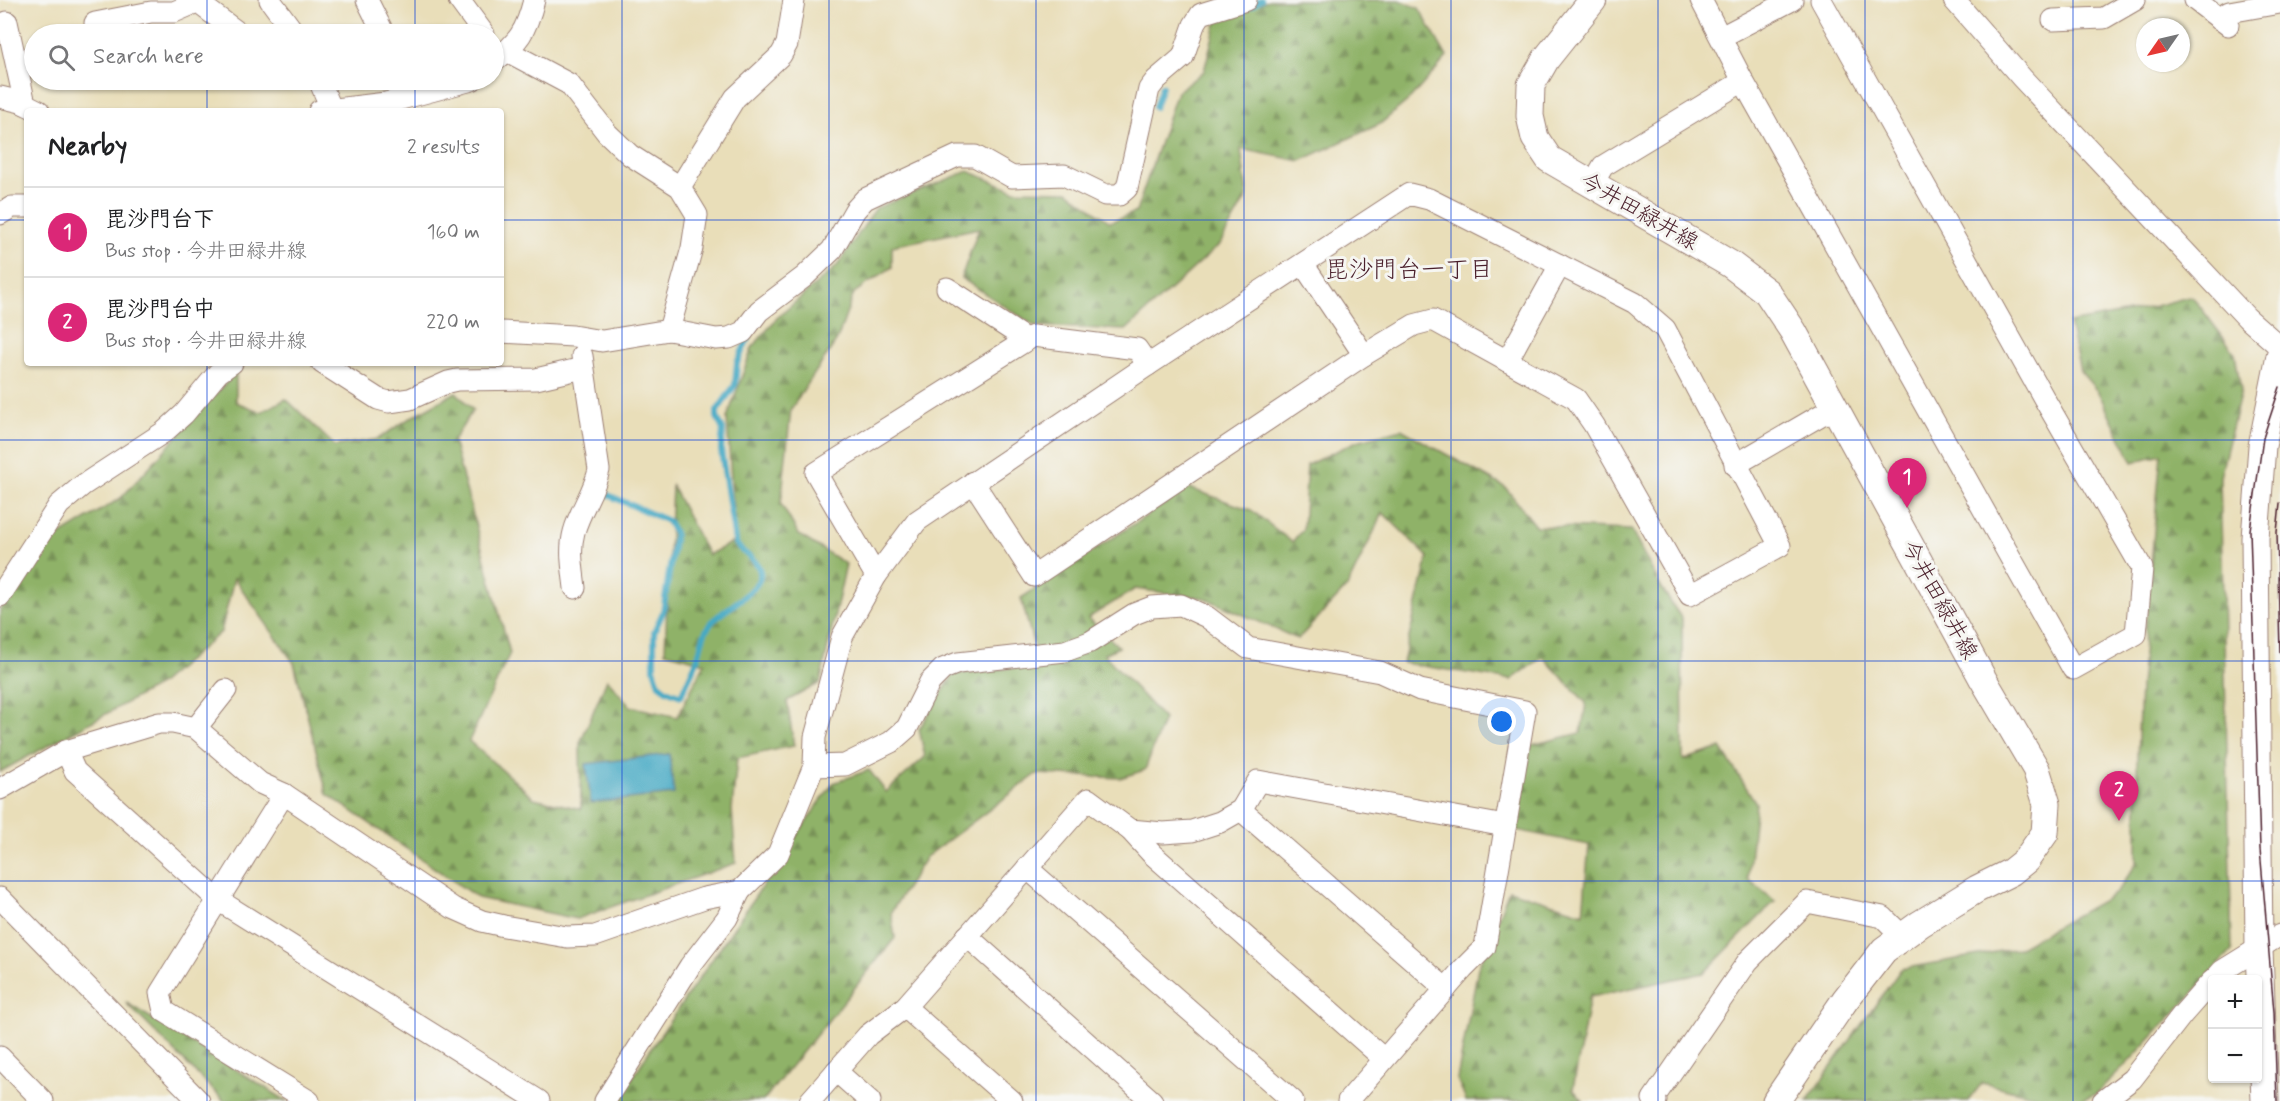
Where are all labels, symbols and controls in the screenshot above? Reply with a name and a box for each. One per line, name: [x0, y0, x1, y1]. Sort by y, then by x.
north arrow: [2136, 18, 2190, 72]
search box: [24, 24, 504, 90]
icon: search: [45, 41, 78, 74]
text: Search here: [93, 43, 204, 71]
text: Nearby: [48, 130, 127, 164]
text: 2 results: [407, 134, 480, 161]
street label: 今井田緑井線: [1575, 167, 1703, 257]
text: 毘沙門台下: [105, 206, 215, 234]
text: 1: [63, 219, 72, 246]
text: 160 m: [427, 219, 480, 246]
text: Bus stop · 今井田緑井線: [105, 238, 307, 265]
district label: 毘沙門台一丁目: [1325, 255, 1493, 286]
text: 毘沙門台中: [105, 296, 215, 324]
text: 2: [63, 309, 72, 336]
text: 220 m: [426, 309, 480, 336]
text: Bus stop · 今井田緑井線: [105, 328, 307, 355]
pin: 1: [1888, 458, 1926, 508]
street label: 今井田緑井線: [1895, 535, 1983, 665]
your location: [1487, 707, 1516, 736]
pin: 2: [2100, 772, 2138, 821]
map controls: [2208, 975, 2262, 1083]
button: +: [2208, 975, 2262, 1029]
button: −: [2208, 1029, 2262, 1083]

